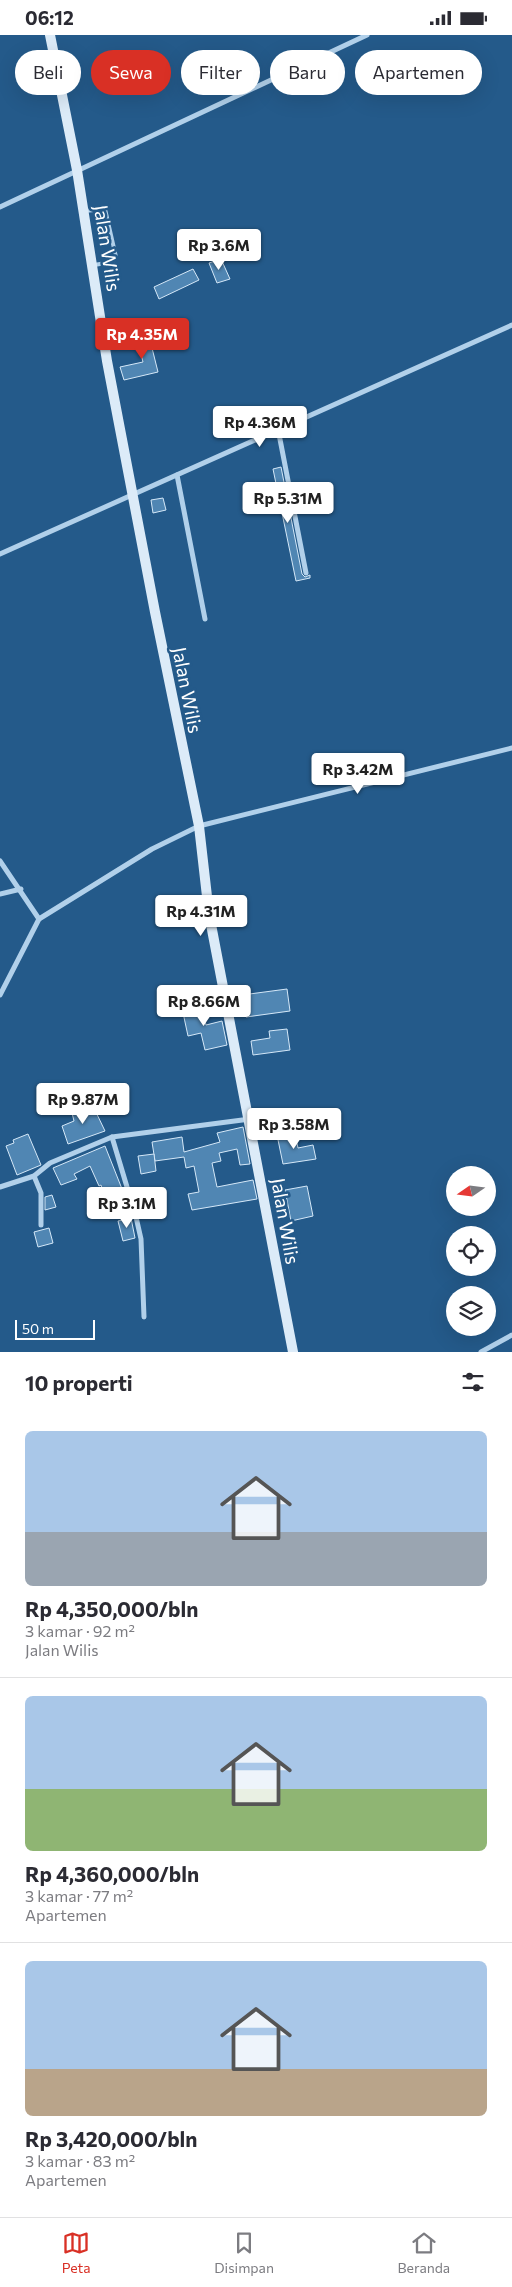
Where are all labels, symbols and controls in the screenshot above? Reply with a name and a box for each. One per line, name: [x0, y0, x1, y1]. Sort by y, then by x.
text: 06:12: [25, 6, 74, 29]
chip: Beli: [15, 50, 81, 95]
chip: Sewa: [91, 50, 171, 95]
chip: Filter: [181, 50, 260, 95]
chip: Baru: [270, 50, 345, 95]
chip: Apartemen: [355, 50, 482, 95]
street label: Jalan Wilis: [90, 203, 126, 293]
pin: Rp 3.6M: [173, 229, 265, 271]
text: Rp 3.6M: [188, 235, 250, 254]
pin: Rp 4.35M: [90, 317, 194, 360]
text: Rp 4.35M: [106, 324, 178, 343]
pin: Rp 4.36M: [208, 405, 312, 448]
text: Rp 4.36M: [224, 412, 296, 431]
pin: Rp 5.31M: [236, 481, 340, 524]
text: Rp 5.31M: [254, 488, 322, 507]
street label: Jalan Wilis: [168, 645, 208, 735]
pin: Rp 3.42M: [306, 753, 410, 795]
text: Rp 3.42M: [322, 759, 394, 778]
pin: Rp 4.31M: [149, 895, 253, 937]
text: Rp 4.31M: [166, 901, 236, 920]
pin: Rp 8.66M: [152, 985, 256, 1027]
text: Rp 8.66M: [168, 991, 240, 1010]
pin: Rp 9.87M: [31, 1083, 135, 1125]
text: Rp 9.87M: [47, 1089, 119, 1108]
pin: Rp 3.58M: [242, 1107, 346, 1150]
text: Rp 3.58M: [258, 1114, 330, 1133]
north arrow: [446, 1166, 496, 1216]
map controls: [446, 1166, 496, 1336]
street label: Jalan Wilis: [267, 1176, 305, 1266]
pin: Rp 3.1M: [81, 1187, 173, 1229]
text: Rp 3.1M: [98, 1193, 156, 1212]
button: locate: [446, 1226, 496, 1276]
button: layers: [446, 1286, 496, 1336]
scale bar: [15, 1317, 95, 1340]
text: 50 m: [22, 1320, 54, 1337]
icon: filters: [459, 1368, 487, 1396]
text: 10 properti: [25, 1370, 133, 1395]
icon: home: [211, 1463, 301, 1553]
text: Rp 4,350,000/bln: [25, 1596, 198, 1621]
text: 3 kamar · 92 m²: [25, 1621, 135, 1640]
text: Jalan Wilis: [25, 1640, 99, 1659]
icon: home: [211, 1729, 301, 1819]
text: Rp 4,360,000/bln: [25, 1861, 199, 1886]
text: 3 kamar · 77 m²: [25, 1886, 133, 1905]
text: Apartemen: [25, 1905, 107, 1924]
icon: home: [211, 1994, 301, 2084]
text: Rp 3,420,000/bln: [25, 2126, 197, 2151]
text: 3 kamar · 83 m²: [25, 2151, 135, 2170]
text: Apartemen: [25, 2170, 107, 2189]
tab: Peta: [62, 2229, 91, 2276]
tab: Disimpan: [214, 2229, 274, 2276]
tab: Beranda: [398, 2229, 450, 2276]

